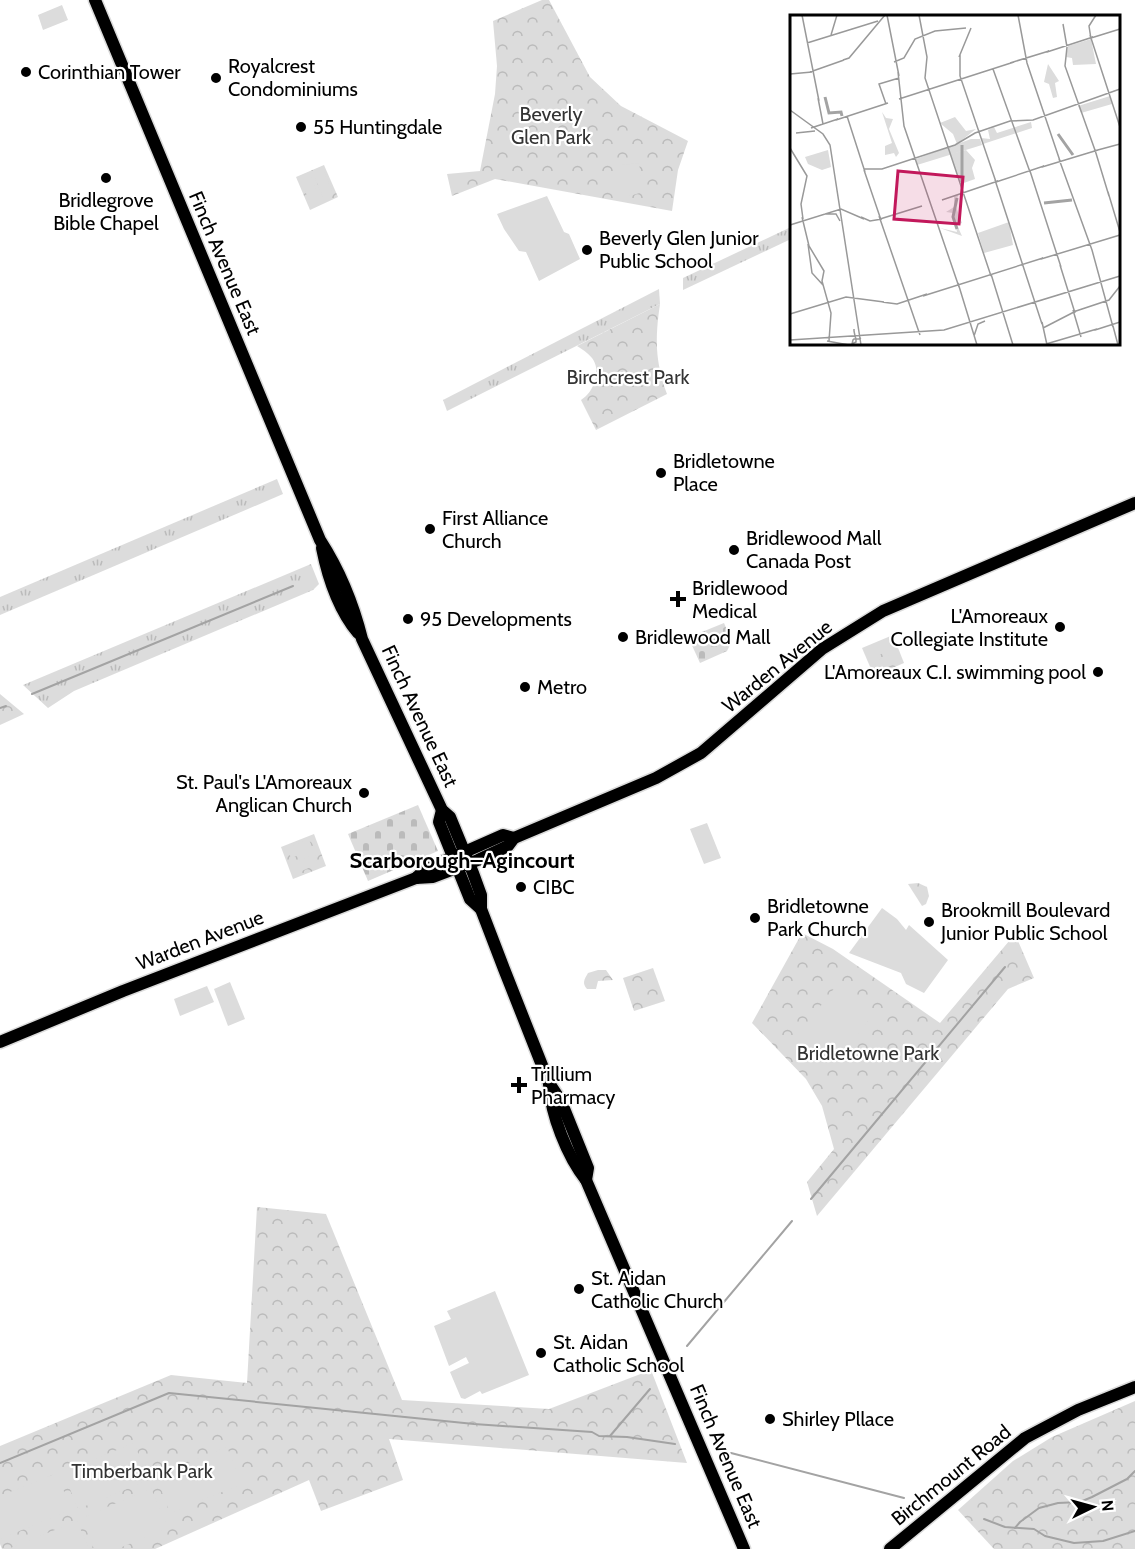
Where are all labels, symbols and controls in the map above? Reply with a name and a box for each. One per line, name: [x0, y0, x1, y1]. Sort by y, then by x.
inset map: [790, 15, 1120, 345]
place label: Royalcrest Condominiums: [228, 54, 358, 101]
place label: Corinthian Tower: [38, 60, 181, 84]
marker: Corinthian Tower: [19, 65, 33, 79]
marker: Royalcrest Condominiums: [209, 71, 223, 85]
park label: Beverly Glen Park: [511, 102, 591, 149]
place label: 55 Huntingdale: [313, 115, 442, 139]
marker: 55 Huntingdale: [294, 120, 308, 134]
marker: Bridlegrove Bible Chapel: [99, 171, 113, 185]
place label: Bridlegrove Bible Chapel: [53, 188, 159, 235]
street label: Finch Avenue East: [184, 188, 266, 339]
place label: Beverly Glen Junior Public School: [599, 226, 759, 273]
marker: Beverly Glen Junior Public School: [580, 243, 594, 257]
park label: Birchcrest Park: [567, 365, 690, 389]
place label: Bridletowne Place: [673, 449, 775, 496]
marker: Bridletowne Place: [654, 466, 668, 480]
place label: First Alliance Church: [442, 506, 548, 553]
marker: First Alliance Church: [423, 522, 437, 536]
place label: Bridlewood Mall Canada Post: [746, 526, 882, 573]
marker: Bridlewood Mall Canada Post: [727, 543, 741, 557]
place label: Bridlewood Medical: [692, 576, 788, 623]
marker: Bridlewood Medical: [669, 590, 687, 608]
place label: L'Amoreaux Collegiate Institute: [891, 604, 1049, 651]
place label: 95 Developments: [420, 607, 572, 631]
marker: 95 Developments: [401, 612, 415, 626]
street label: Warden Avenue: [717, 614, 837, 718]
marker: L'Amoreaux Collegiate Institute: [1053, 620, 1067, 634]
place label: Bridlewood Mall: [635, 625, 771, 649]
marker: Bridlewood Mall: [616, 630, 630, 644]
street label: Finch Avenue East: [377, 641, 463, 791]
place label: L'Amoreaux C.I. swimming pool: [824, 660, 1086, 684]
marker: L'Amoreaux C.I. swimming pool: [1091, 665, 1105, 679]
place label: Metro: [537, 675, 587, 699]
marker: Metro: [518, 680, 532, 694]
place label: St. Paul's L'Amoreaux Anglican Church: [176, 770, 353, 817]
marker: St. Paul's L'Amoreaux Anglican Church: [357, 786, 371, 800]
district label: Scarborough–Agincourt: [349, 847, 575, 874]
place label: CIBC: [533, 875, 575, 899]
marker: CIBC: [514, 880, 528, 894]
place label: Bridletowne Park Church: [767, 894, 869, 941]
place label: Brookmill Boulevard Junior Public School: [940, 898, 1110, 945]
street label: Warden Avenue: [133, 905, 267, 975]
marker: Bridletowne Park Church: [748, 911, 762, 925]
marker: Brookmill Boulevard Junior Public School: [922, 915, 936, 929]
park label: Bridletowne Park: [797, 1041, 939, 1065]
place label: Trillium Pharmacy: [531, 1062, 615, 1109]
marker: Trillium Pharmacy: [512, 1078, 526, 1092]
place label: St. Aidan Catholic Church: [591, 1266, 723, 1313]
marker: St. Aidan Catholic Church: [572, 1282, 586, 1296]
place label: St. Aidan Catholic School: [553, 1330, 684, 1377]
marker: St. Aidan Catholic School: [534, 1346, 548, 1360]
street label: Finch Avenue East: [685, 1381, 767, 1532]
place label: Shirley Pllace: [782, 1407, 894, 1431]
marker: Shirley Pllace: [763, 1412, 777, 1426]
street label: Birchmount Road: [886, 1420, 1016, 1530]
park label: Timberbank Park: [71, 1459, 213, 1483]
north arrow: [1063, 1477, 1123, 1537]
text: N: [1097, 1499, 1117, 1512]

